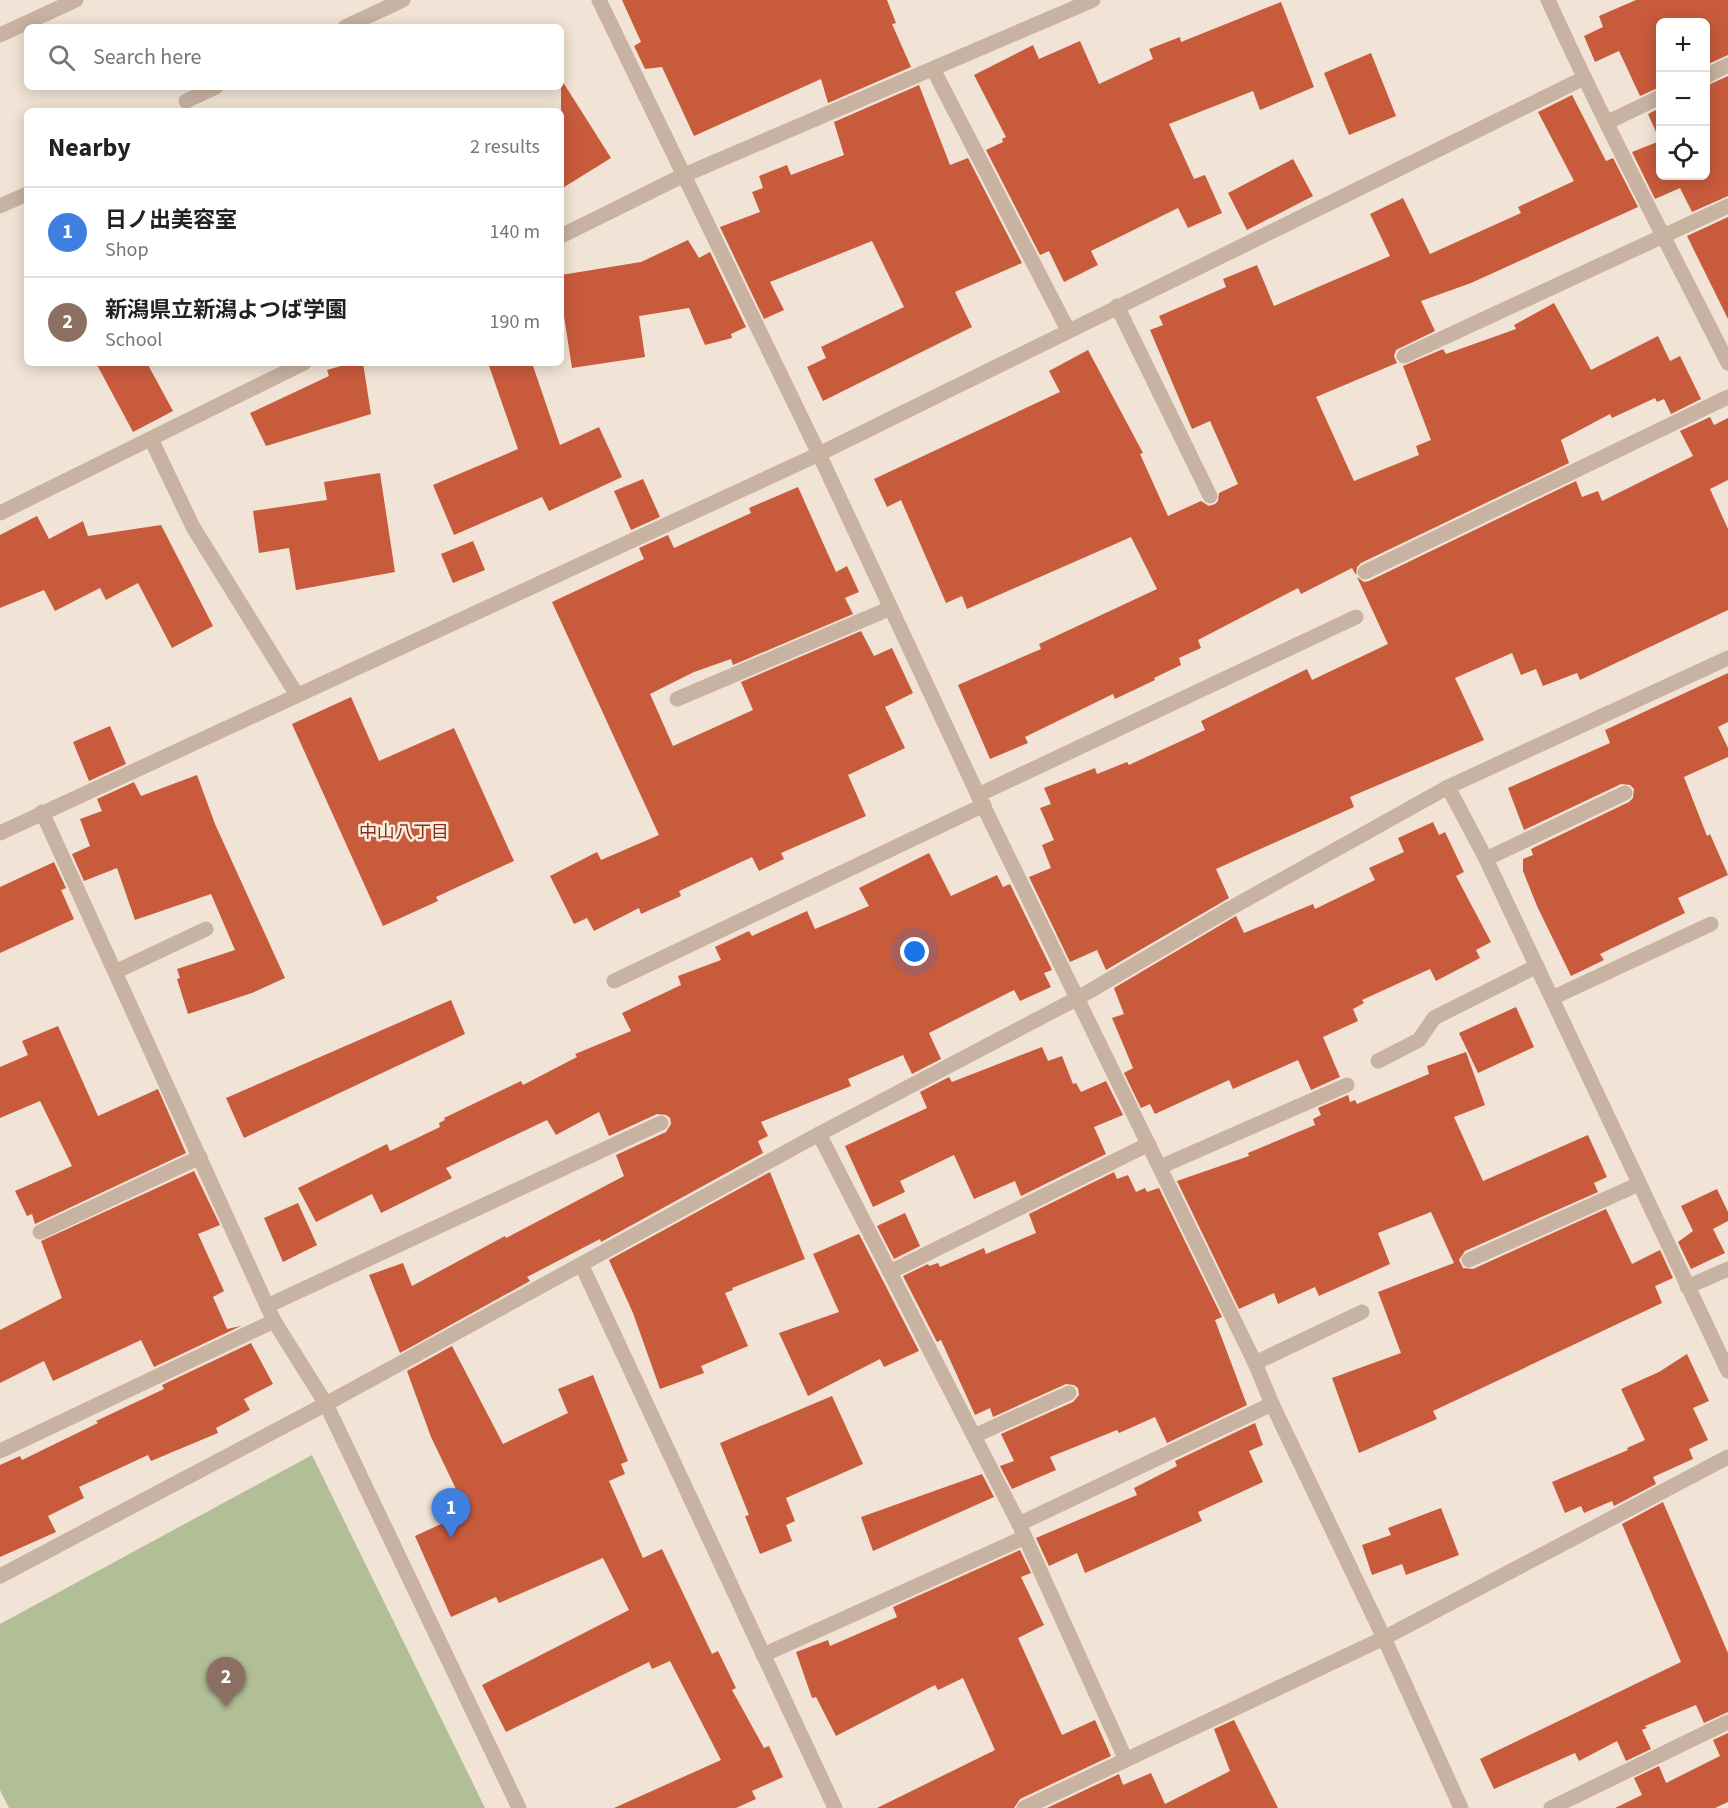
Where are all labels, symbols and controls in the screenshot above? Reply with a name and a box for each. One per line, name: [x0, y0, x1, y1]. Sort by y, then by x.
map controls: [1656, 18, 1710, 180]
button: +: [1656, 18, 1710, 72]
search box: [24, 24, 564, 90]
icon: search: [45, 41, 78, 74]
text: Search here: [93, 41, 201, 73]
button: −: [1656, 72, 1710, 126]
button: locate: [1656, 126, 1710, 180]
text: Nearby: [48, 129, 131, 166]
text: 2 results: [470, 133, 540, 161]
text: 日ノ出美容室: [105, 204, 237, 236]
text: 1: [62, 218, 73, 246]
text: 140 m: [490, 218, 540, 246]
text: Shop: [105, 236, 149, 264]
text: 新潟県立新潟よつば学園: [105, 294, 347, 326]
text: 2: [62, 308, 73, 336]
text: 190 m: [490, 308, 540, 336]
text: School: [105, 326, 162, 354]
district label: 中山八丁目: [359, 820, 449, 845]
your location: [900, 937, 929, 966]
pin: 1: [432, 1488, 470, 1538]
pin: 2: [206, 1658, 246, 1707]

